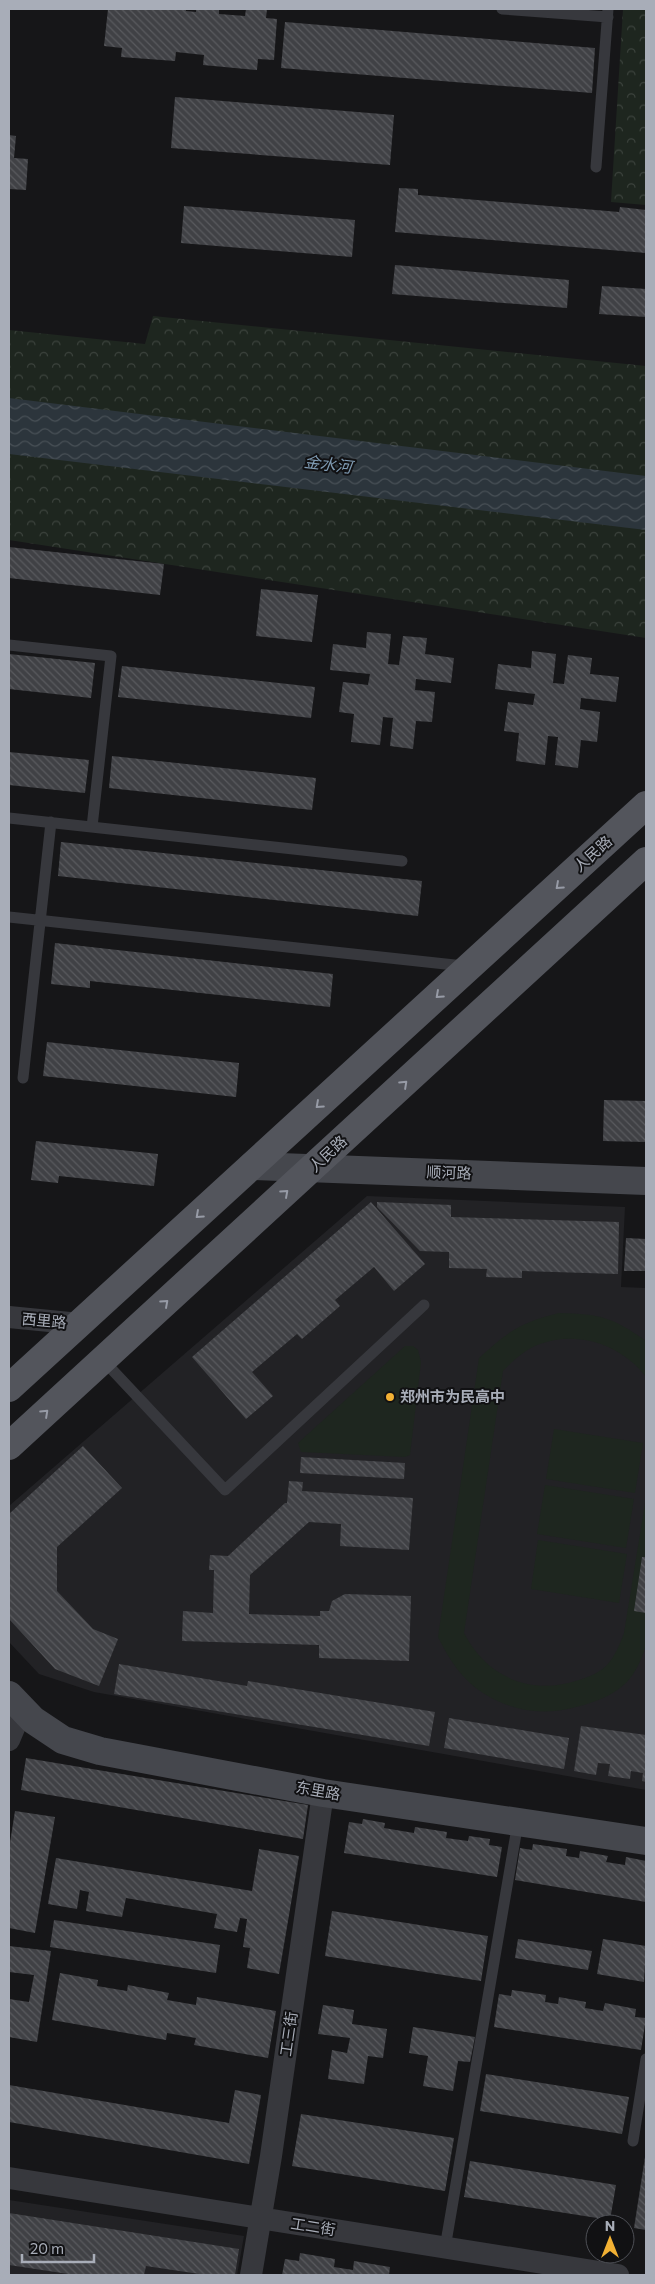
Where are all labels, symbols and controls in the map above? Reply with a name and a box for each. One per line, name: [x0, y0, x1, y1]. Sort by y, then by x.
water label: 金水河: [303, 451, 356, 476]
street label: 人民路: [570, 832, 615, 875]
one-way arrow: [555, 880, 564, 889]
one-way arrow: [435, 989, 444, 998]
one-way arrow: [399, 1080, 408, 1089]
one-way arrow: [315, 1099, 324, 1108]
street label: 人民路: [305, 1131, 350, 1175]
street label: 顺河路: [426, 1162, 472, 1182]
one-way arrow: [279, 1190, 288, 1199]
one-way arrow: [195, 1209, 204, 1218]
one-way arrow: [159, 1300, 168, 1309]
street label: 西里路: [21, 1309, 67, 1331]
place label: 郑州市为民高中: [400, 1387, 505, 1405]
marker: 郑州市为民高中: [384, 1391, 396, 1403]
one-way arrow: [39, 1410, 48, 1419]
street label: 东里路: [294, 1777, 342, 1803]
street label: 工三街: [276, 2010, 300, 2057]
street label: 工二街: [290, 2214, 337, 2238]
north arrow: [585, 2214, 635, 2264]
text: N: [605, 2217, 615, 2234]
scale bar: [22, 2232, 95, 2264]
text: 20 m: [30, 2239, 64, 2257]

